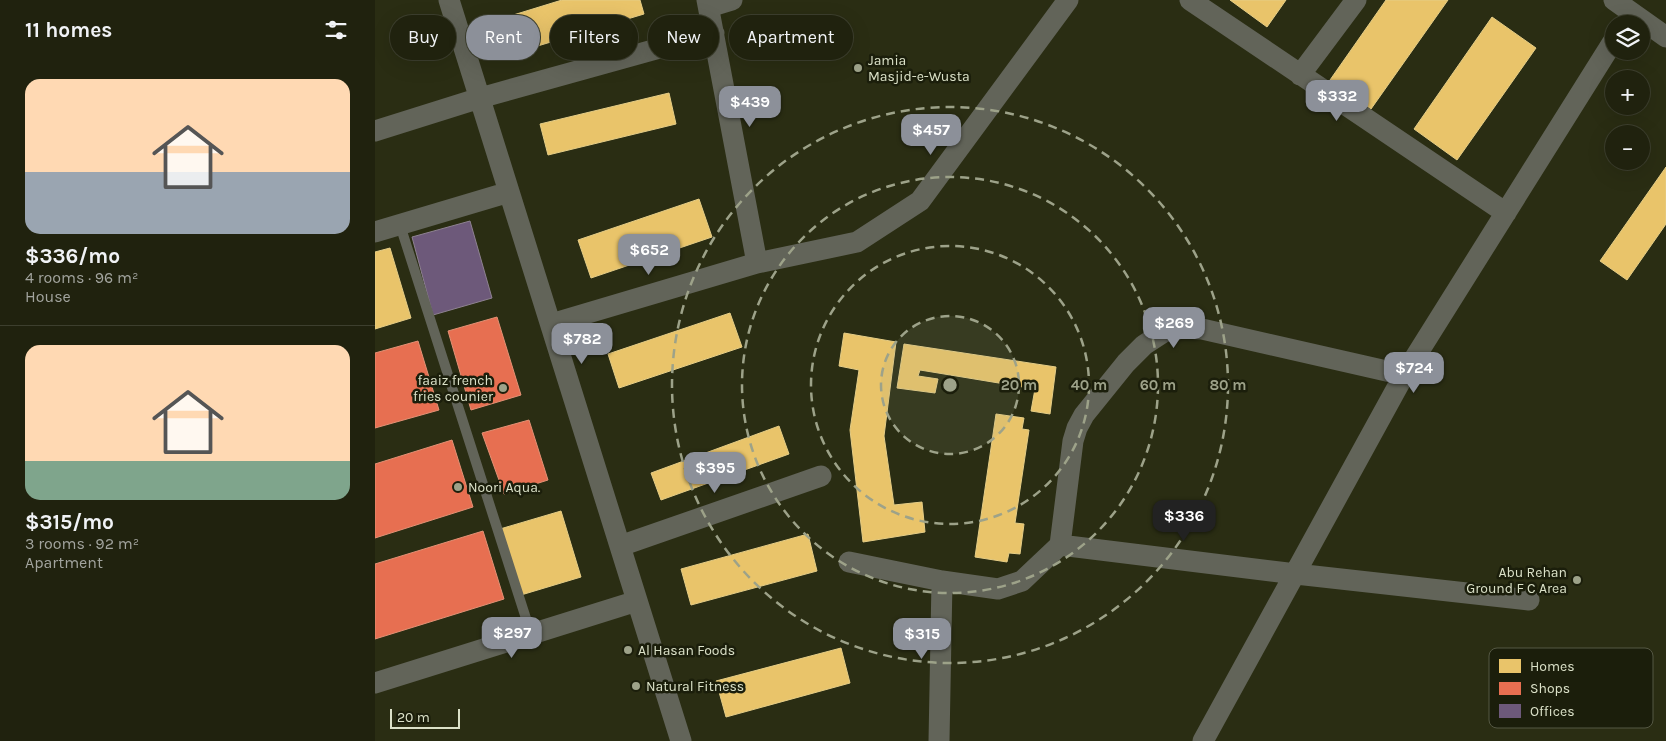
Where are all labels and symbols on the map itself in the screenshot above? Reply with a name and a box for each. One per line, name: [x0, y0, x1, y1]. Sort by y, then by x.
place label: Jamia Masjid-e-Wusta: [868, 52, 970, 85]
marker: Jamia Masjid-e-Wusta: [852, 62, 864, 74]
pin: $332: [1307, 80, 1367, 122]
pin: $439: [720, 86, 780, 128]
pin: $457: [901, 114, 961, 156]
pin: $652: [619, 234, 679, 276]
pin: $269: [1144, 306, 1204, 349]
pin: $782: [552, 322, 612, 365]
pin: $724: [1384, 352, 1444, 394]
place label: faaiz french fries counier: [413, 372, 494, 405]
centre of rings: [941, 376, 959, 394]
text: 20 m: [1001, 376, 1037, 394]
text: 40 m: [1071, 376, 1107, 394]
text: 60 m: [1140, 376, 1176, 394]
text: 80 m: [1209, 376, 1247, 394]
marker: faaiz french fries counier: [497, 382, 509, 394]
pin: $395: [685, 452, 745, 494]
place label: Noori Aqua.: [468, 479, 541, 496]
marker: Noori Aqua.: [452, 481, 464, 493]
pin: $336: [1154, 500, 1214, 542]
place label: Abu Rehan Ground F C Area: [1466, 564, 1567, 597]
marker: Abu Rehan Ground F C Area: [1571, 574, 1583, 586]
pin: $297: [482, 616, 542, 659]
pin: $315: [892, 618, 952, 660]
place label: Al Hasan Foods: [638, 642, 735, 659]
marker: Al Hasan Foods: [622, 644, 634, 656]
legend: [1489, 648, 1653, 728]
text: Homes: [1530, 658, 1575, 675]
place label: Natural Fitness: [646, 678, 744, 695]
marker: Natural Fitness: [630, 680, 642, 692]
text: Shops: [1530, 680, 1570, 697]
text: Offices: [1530, 703, 1575, 720]
scale bar: [390, 706, 460, 729]

